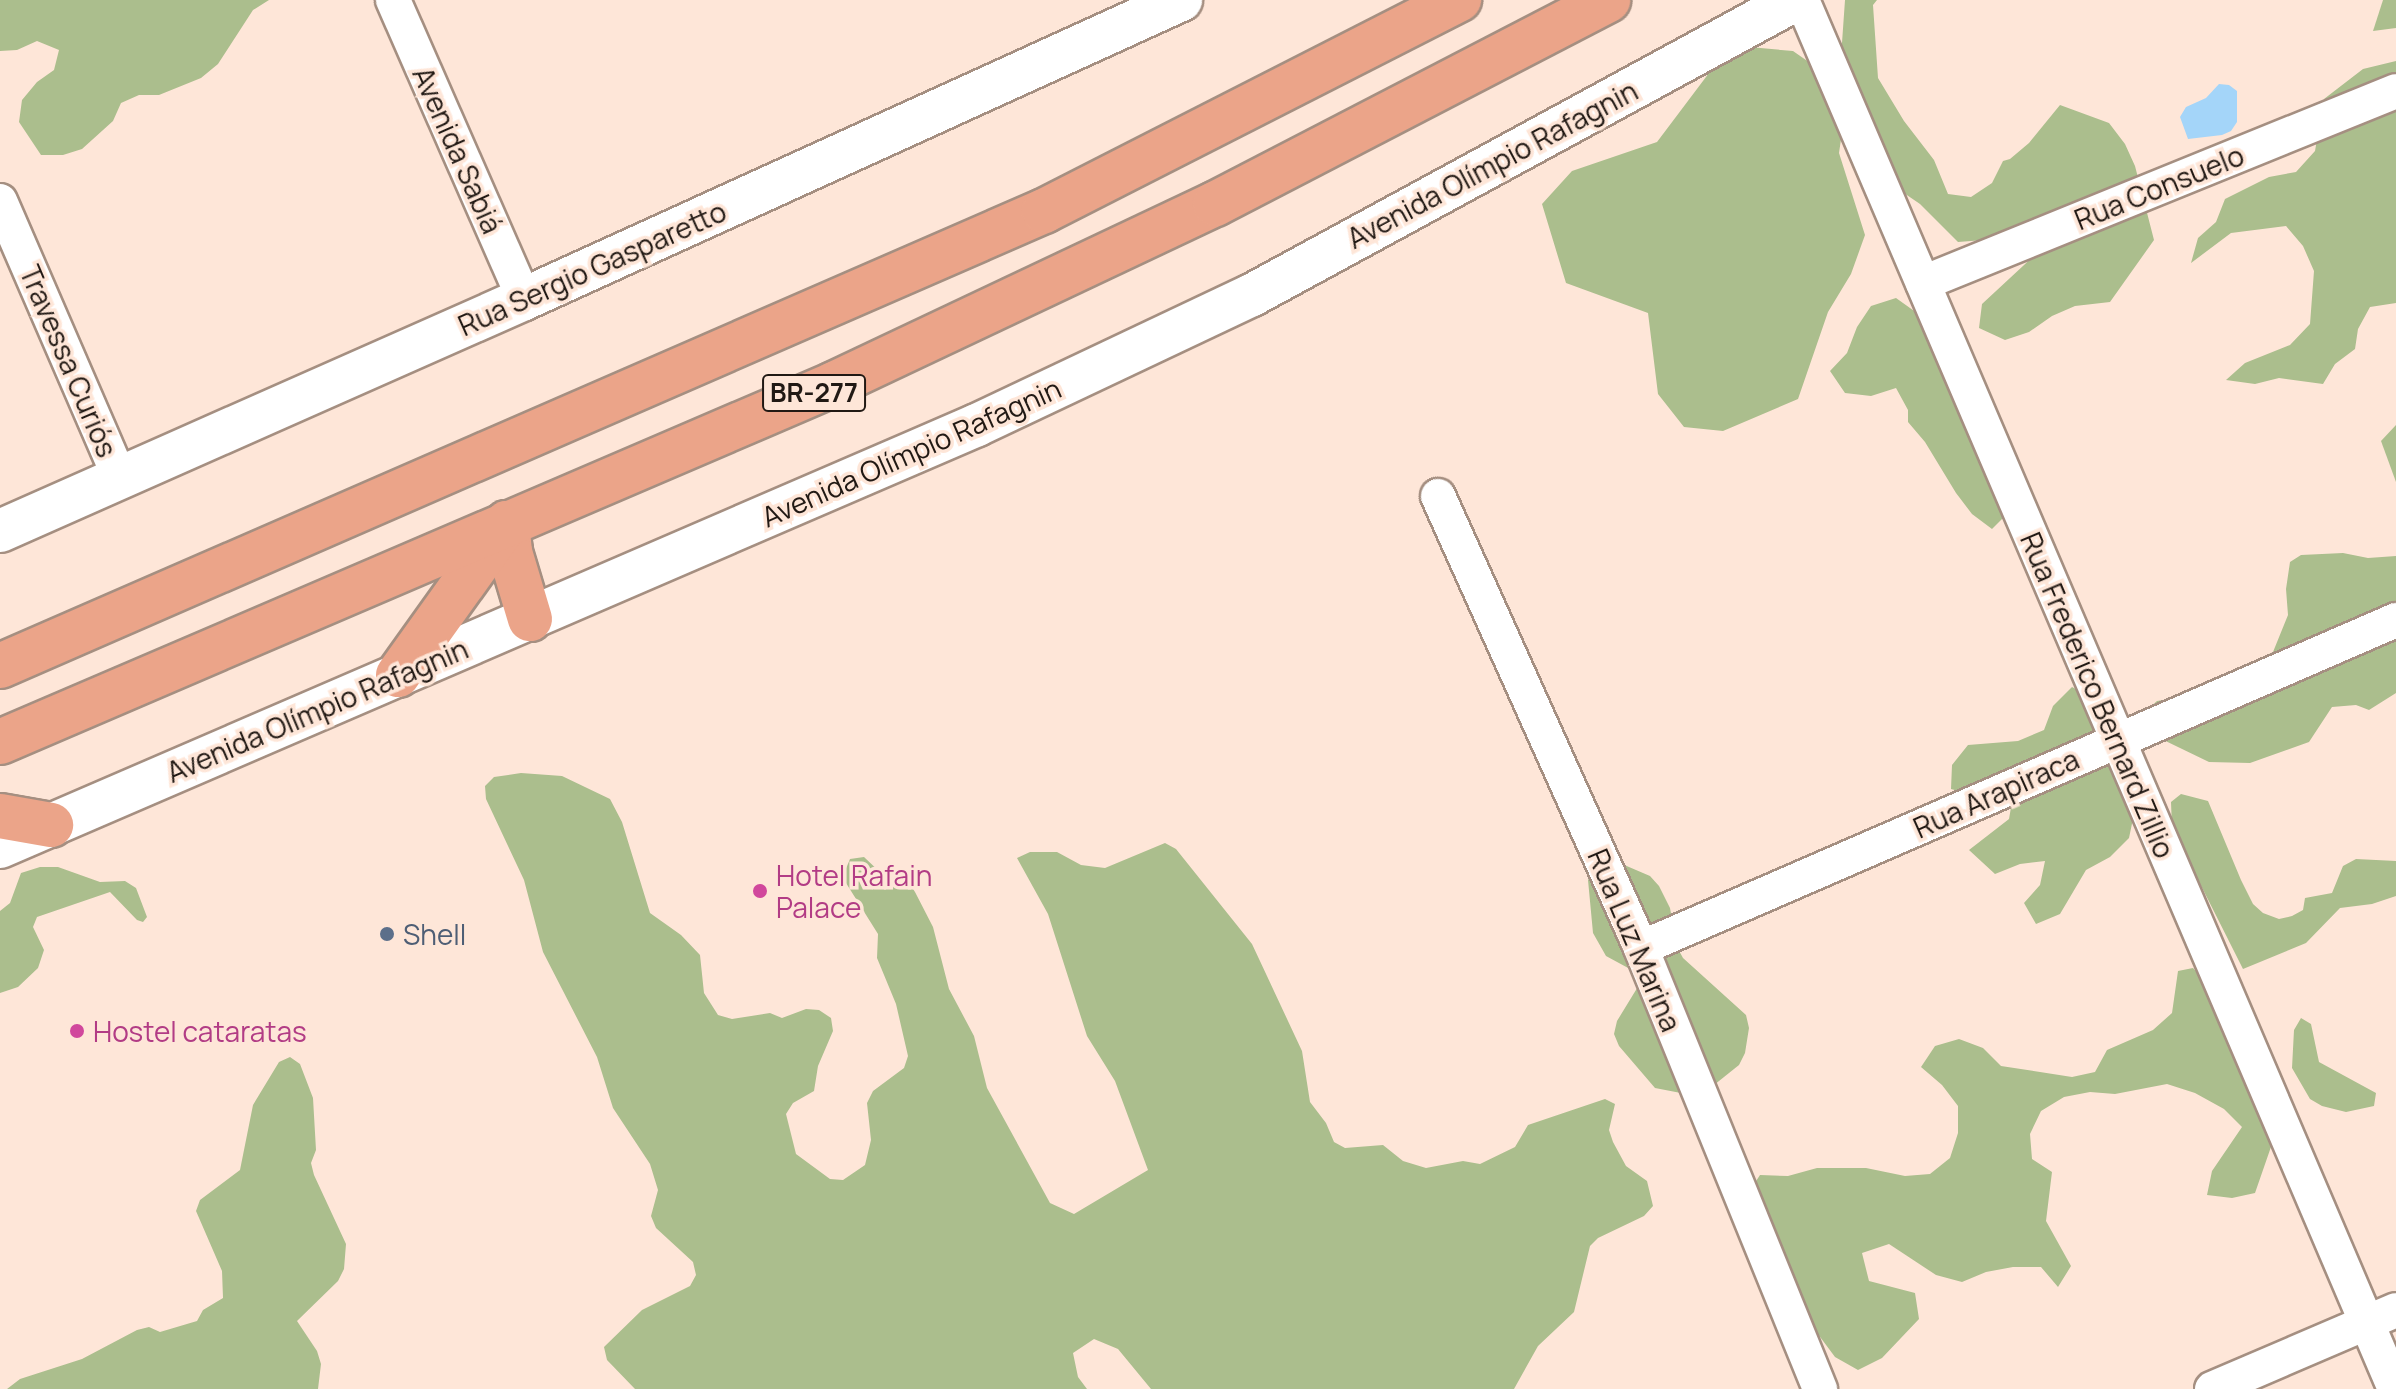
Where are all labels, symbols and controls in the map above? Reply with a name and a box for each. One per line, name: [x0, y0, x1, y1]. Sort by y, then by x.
street label: Avenida Sabiá: [406, 62, 510, 238]
street label: Avenida Olímpio Rafagnin: [1341, 73, 1643, 255]
street label: Rua Consuelo: [2070, 138, 2248, 236]
street label: Rua Sergio Gasparetto: [453, 194, 731, 342]
street label: Travessa Curiós: [14, 260, 124, 462]
street label: Avenida Olímpio Rafagnin: [756, 371, 1066, 533]
road number: BR-277: [762, 371, 866, 415]
street label: Rua Frederico Bernard Zillio: [2014, 527, 2182, 863]
street label: Avenida Olímpio Rafagnin: [161, 631, 473, 789]
street label: Rua Arapiraca: [1908, 742, 2084, 844]
street label: Rua Luz Marina: [1581, 844, 1689, 1036]
place label: Hotel Rafain Palace: [776, 858, 932, 924]
marker: Hotel Rafain Palace: [751, 882, 769, 900]
place label: Shell: [403, 917, 466, 951]
marker: Shell: [378, 925, 396, 943]
place label: Hostel cataratas: [93, 1014, 307, 1048]
marker: Hostel cataratas: [68, 1022, 86, 1040]

